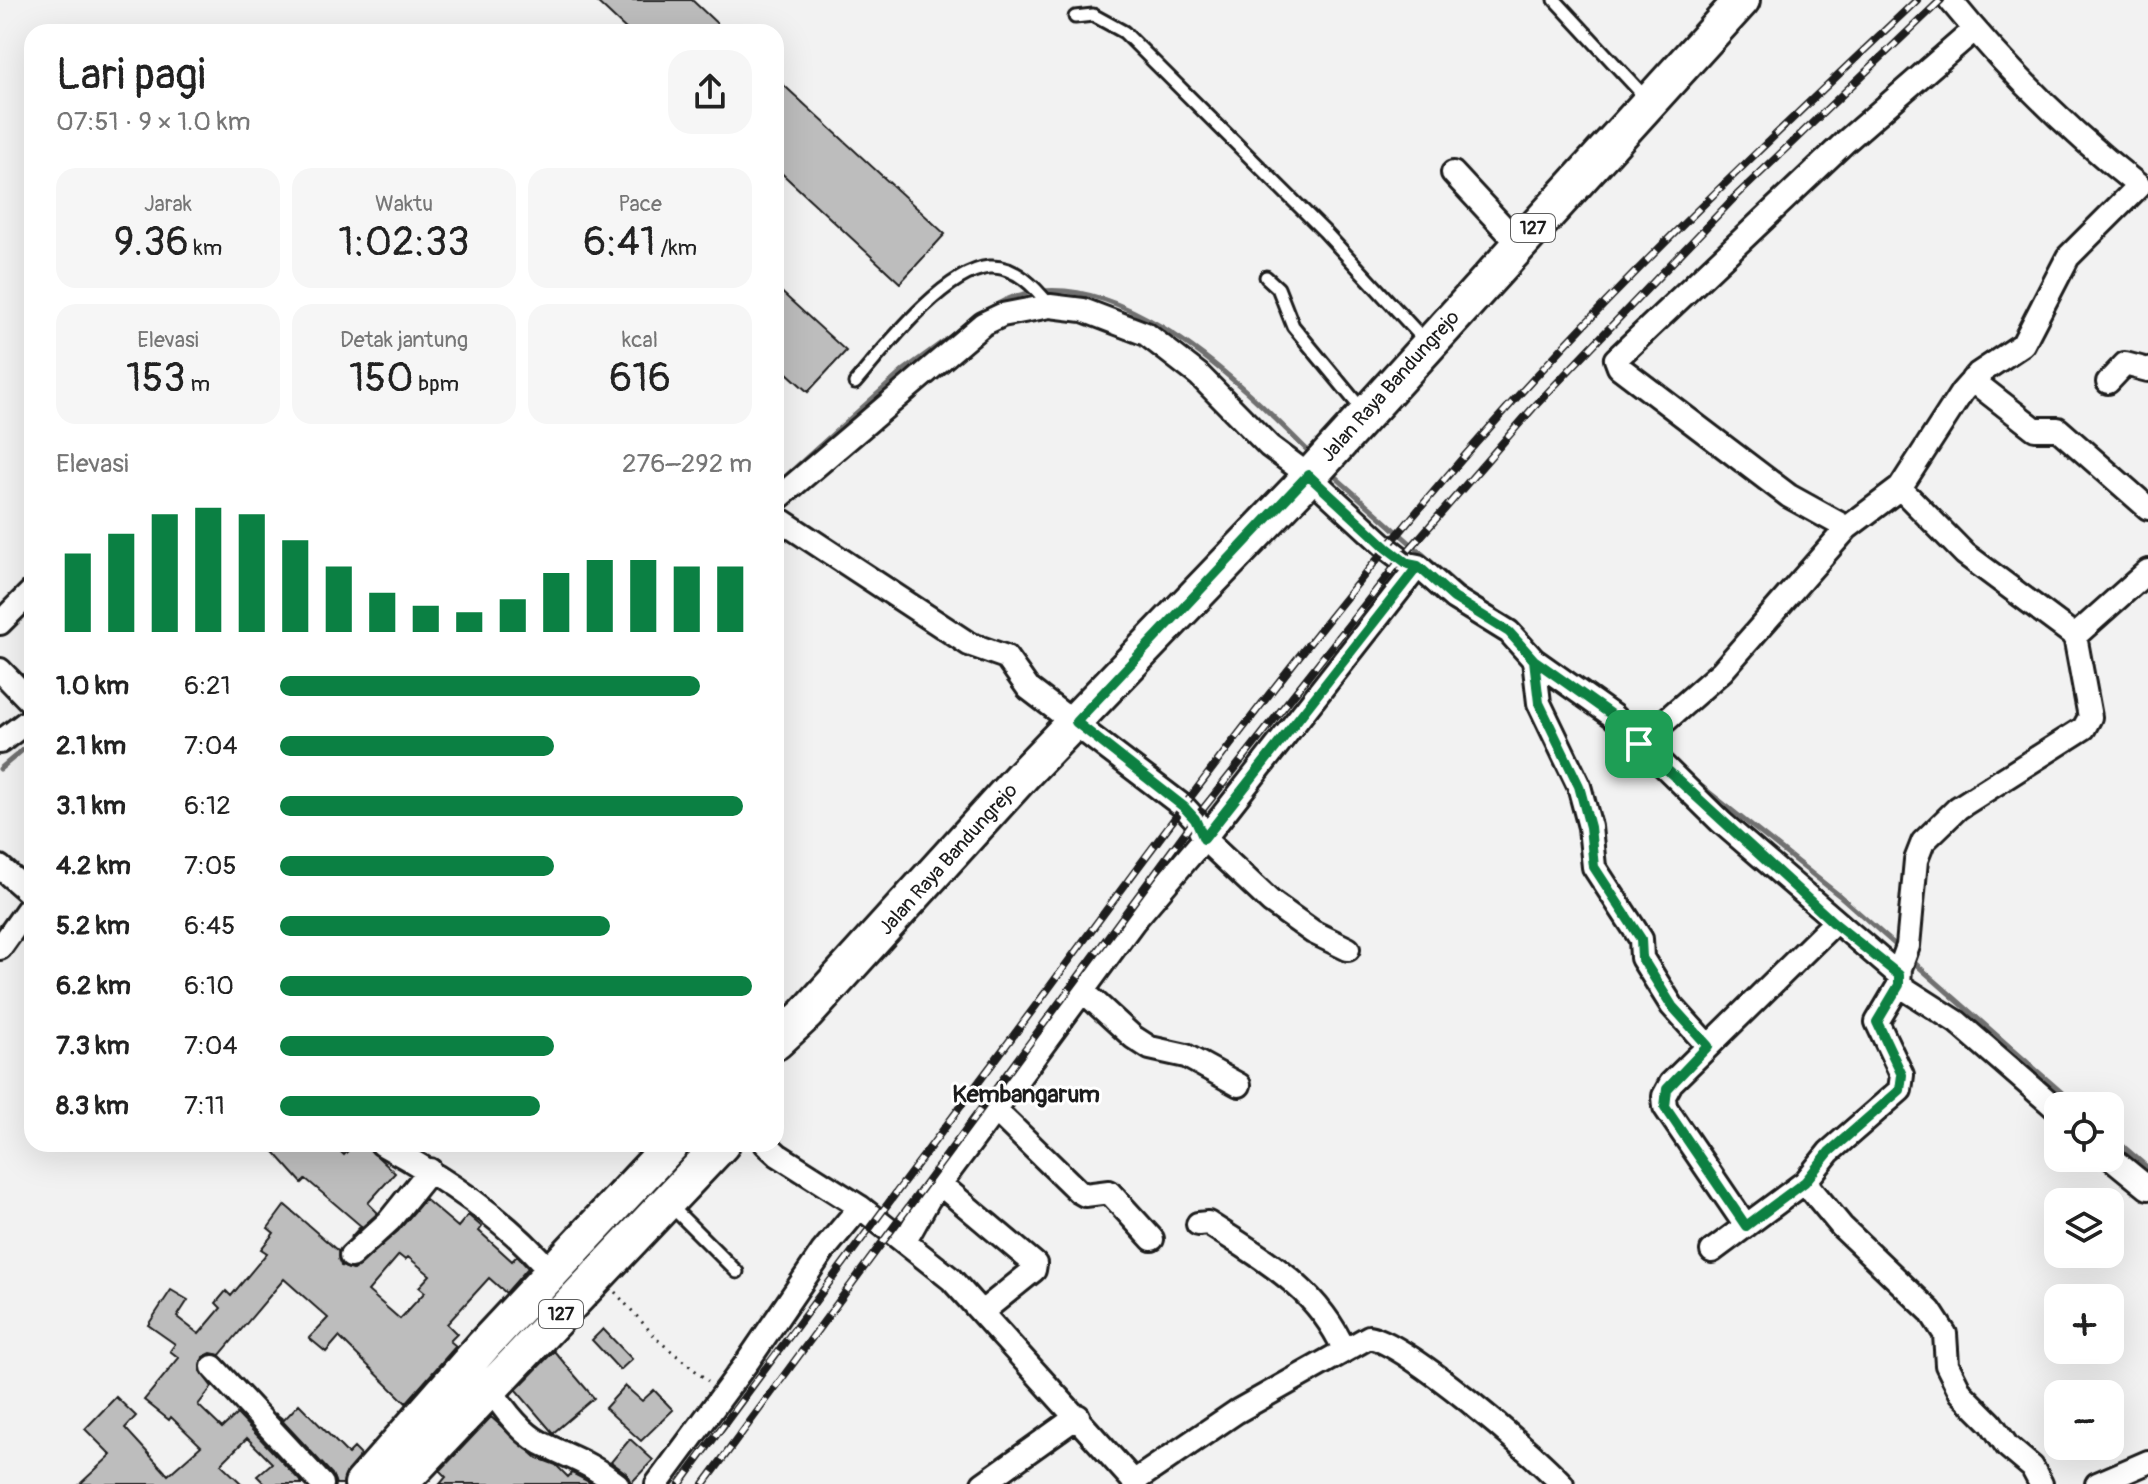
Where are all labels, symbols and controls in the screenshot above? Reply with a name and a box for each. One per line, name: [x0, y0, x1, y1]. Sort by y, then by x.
text: Lari pagi: [56, 48, 206, 103]
button: share: [668, 50, 752, 134]
text: 07:51 · 9 × 1.0 km: [56, 106, 251, 138]
text: Jarak: [144, 190, 192, 218]
text: Waktu: [375, 190, 433, 218]
text: Pace: [618, 190, 662, 218]
road number: 127: [1511, 214, 1555, 242]
text: 9.36: [114, 218, 189, 267]
text: 1:02:33: [338, 218, 470, 267]
text: 6:41: [583, 218, 656, 267]
text: km: [189, 234, 222, 262]
text: /km: [656, 234, 697, 262]
street label: Jalan Raya Bandungrejo: [1315, 305, 1465, 467]
text: Elevasi: [137, 326, 199, 354]
text: Detak jantung: [340, 326, 468, 354]
text: kcal: [622, 326, 658, 354]
text: 153: [126, 354, 186, 403]
text: 150: [349, 354, 414, 403]
text: 616: [609, 354, 671, 403]
text: m: [186, 370, 210, 398]
text: bpm: [414, 370, 459, 398]
text: Elevasi: [56, 448, 129, 480]
text: 276–292 m: [622, 448, 752, 480]
text: 1.0 km: [56, 670, 129, 702]
text: 6:21: [184, 670, 231, 702]
pin: [1605, 710, 1673, 778]
icon: arrive: [1617, 722, 1661, 766]
text: 2.1 km: [56, 730, 126, 762]
text: 7:04: [184, 730, 238, 762]
street label: Jalan Raya Bandungrejo: [873, 778, 1023, 940]
text: 3.1 km: [56, 790, 126, 822]
text: 6:12: [184, 790, 231, 822]
text: 4.2 km: [56, 850, 131, 882]
text: 7:05: [184, 850, 237, 882]
text: 5.2 km: [56, 910, 130, 942]
text: 6:45: [184, 910, 235, 942]
text: 6.2 km: [56, 970, 131, 1002]
text: 6:10: [184, 970, 234, 1002]
text: 7.3 km: [56, 1030, 130, 1062]
text: 7:04: [184, 1030, 238, 1062]
district label: Kembangarum: [952, 1080, 1100, 1109]
text: 8.3 km: [56, 1090, 129, 1122]
text: 7:11: [184, 1090, 225, 1122]
map controls: [2044, 1092, 2124, 1460]
button: locate: [2044, 1092, 2124, 1172]
button: layers: [2044, 1188, 2124, 1268]
button: +: [2044, 1284, 2124, 1364]
road number: 127: [539, 1300, 583, 1328]
button: −: [2044, 1380, 2124, 1460]

